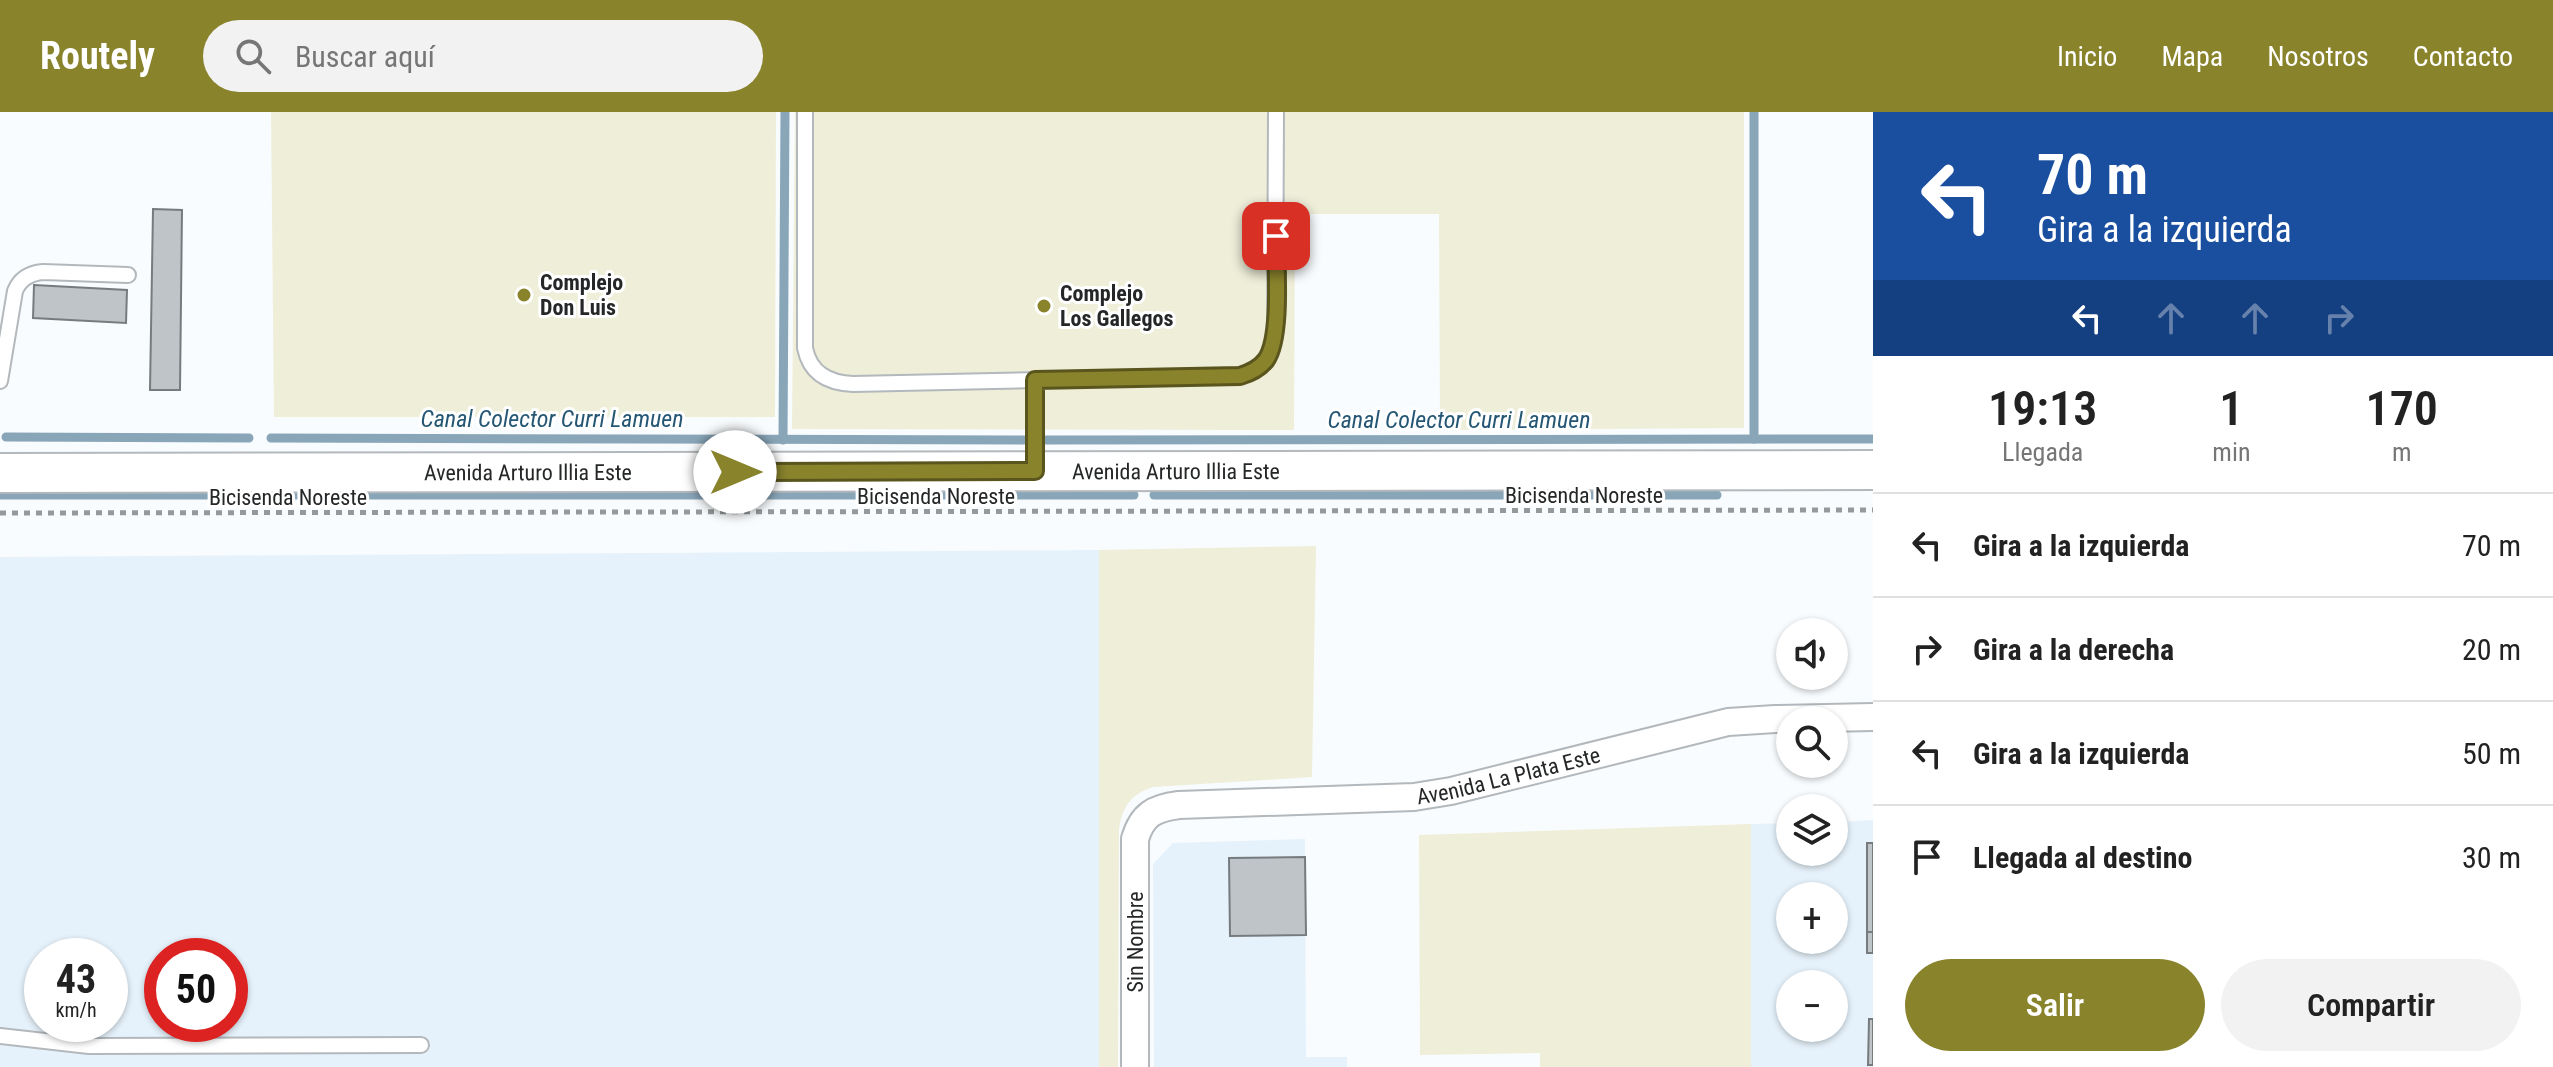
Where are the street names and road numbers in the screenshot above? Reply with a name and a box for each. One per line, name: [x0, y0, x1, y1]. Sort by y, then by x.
street label: Avenida Arturo Illia Este: [1072, 458, 1280, 484]
street label: Avenida Arturo Illia Este: [424, 459, 632, 485]
street label: Bicisenda Noreste: [1505, 483, 1663, 508]
street label: Bicisenda Noreste: [857, 484, 1015, 509]
street label: Bicisenda Noreste: [209, 485, 367, 510]
street label: Avenida La Plata Este: [1415, 742, 1603, 809]
street label: Sin Nombre: [1123, 891, 1148, 993]

